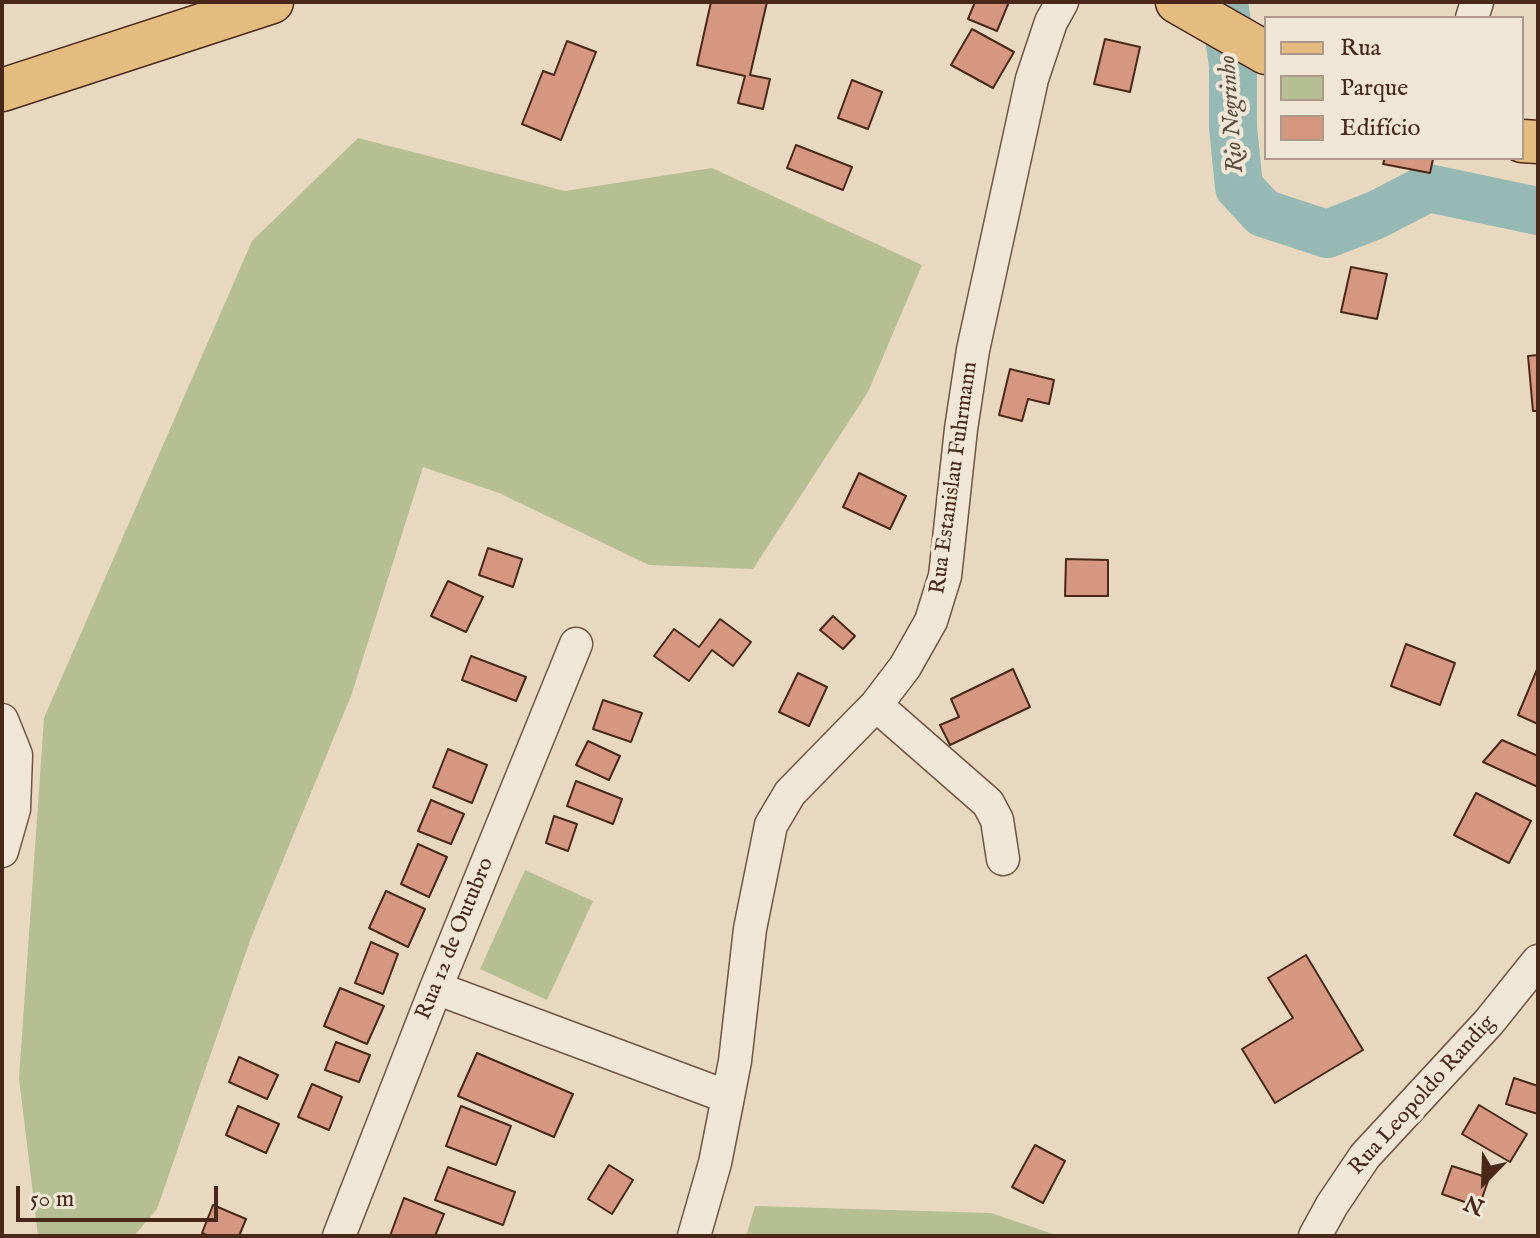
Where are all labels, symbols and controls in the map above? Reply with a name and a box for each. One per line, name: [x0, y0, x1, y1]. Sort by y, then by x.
legend: [1264, 16, 1524, 160]
text: Rua: [1340, 33, 1381, 64]
water label: Rio Negrinho: [1215, 54, 1251, 174]
text: Parque: [1340, 73, 1408, 104]
text: Edifício: [1340, 113, 1420, 144]
street label: Rua Estanislau Fuhrmann: [926, 360, 984, 596]
street label: Rua 12 de Outubro: [411, 854, 501, 1024]
street label: Rua Leopoldo Randig: [1344, 1011, 1502, 1181]
north arrow: [1444, 1142, 1524, 1222]
scale bar: [20, 1170, 222, 1220]
text: 50 m: [30, 1184, 74, 1215]
text: N: [1460, 1187, 1489, 1221]

